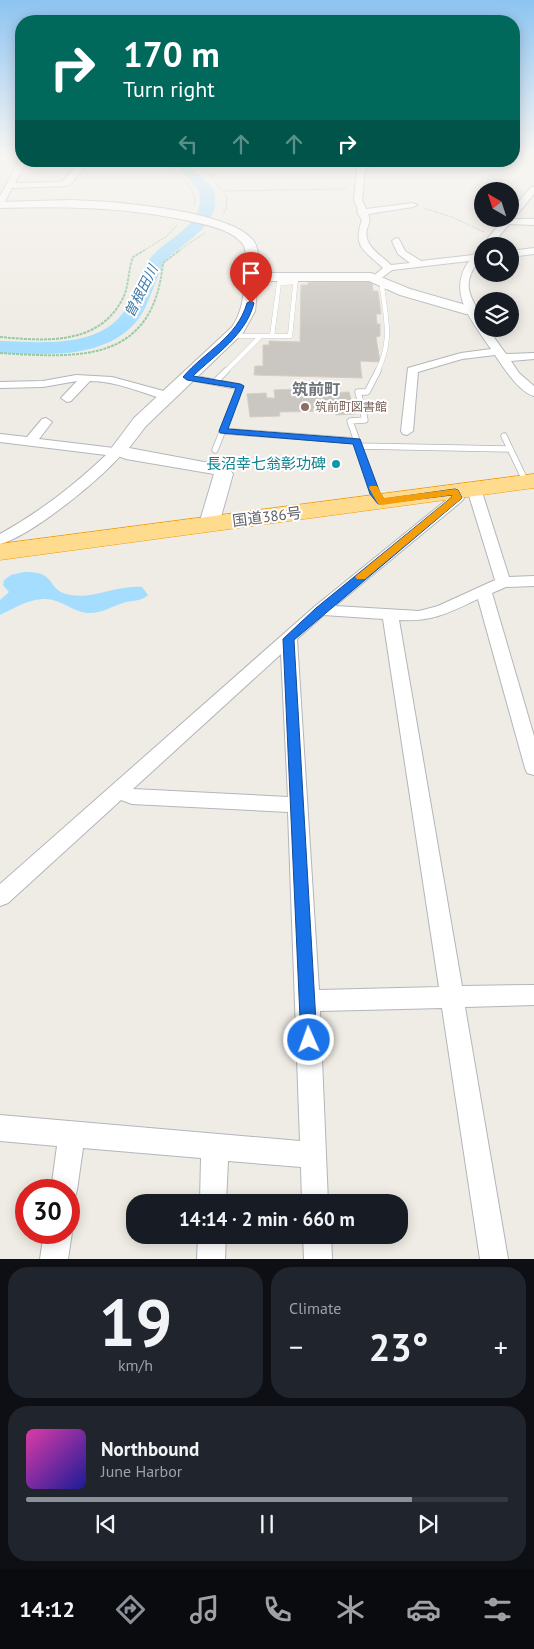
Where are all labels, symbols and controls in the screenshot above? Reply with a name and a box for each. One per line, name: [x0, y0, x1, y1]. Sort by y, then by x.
text: 170 m: [123, 31, 220, 77]
icon: right: [40, 35, 105, 100]
text: Turn right: [123, 75, 215, 103]
icon: left: [174, 130, 202, 158]
icon: ahead: [227, 130, 255, 158]
icon: ahead: [280, 130, 308, 158]
icon: right: [333, 130, 361, 158]
north arrow: [474, 182, 519, 228]
map controls: [474, 182, 519, 337]
button: search: [474, 237, 519, 282]
pin: [230, 252, 272, 303]
icon: arrive: [237, 259, 265, 287]
water label: 曽根田川: [120, 260, 163, 320]
button: layers: [474, 292, 519, 337]
district label: 筑前町: [292, 379, 340, 399]
place label: 筑前町図書館: [315, 399, 387, 414]
marker: 筑前町図書館: [299, 401, 311, 413]
place label: 長沼幸七翁彰功碑: [206, 454, 326, 473]
marker: 長沼幸七翁彰功碑: [330, 458, 342, 470]
street label: 国道386号: [231, 503, 303, 530]
position arrow: [282, 1013, 334, 1065]
speed limit sign: 30: [15, 1179, 80, 1244]
text: 14:14 · 2 min · 660 m: [179, 1207, 355, 1231]
text: 19: [99, 1280, 172, 1364]
text: Climate: [289, 1298, 341, 1318]
text: 23°: [369, 1322, 428, 1371]
text: −: [289, 1328, 303, 1365]
text: +: [494, 1328, 508, 1365]
text: km/h: [118, 1355, 153, 1375]
text: Northbound: [101, 1437, 199, 1461]
text: June Harbor: [101, 1461, 182, 1481]
icon: previous: [92, 1510, 120, 1538]
icon: pause: [253, 1510, 281, 1538]
icon: next: [414, 1510, 442, 1538]
icon: directions: [113, 1592, 148, 1627]
icon: music: [187, 1592, 222, 1627]
icon: phone: [260, 1592, 295, 1627]
icon: climate: [333, 1592, 368, 1627]
icon: car: [406, 1592, 441, 1627]
icon: filters: [480, 1592, 515, 1627]
text: 14:12: [19, 1595, 75, 1623]

